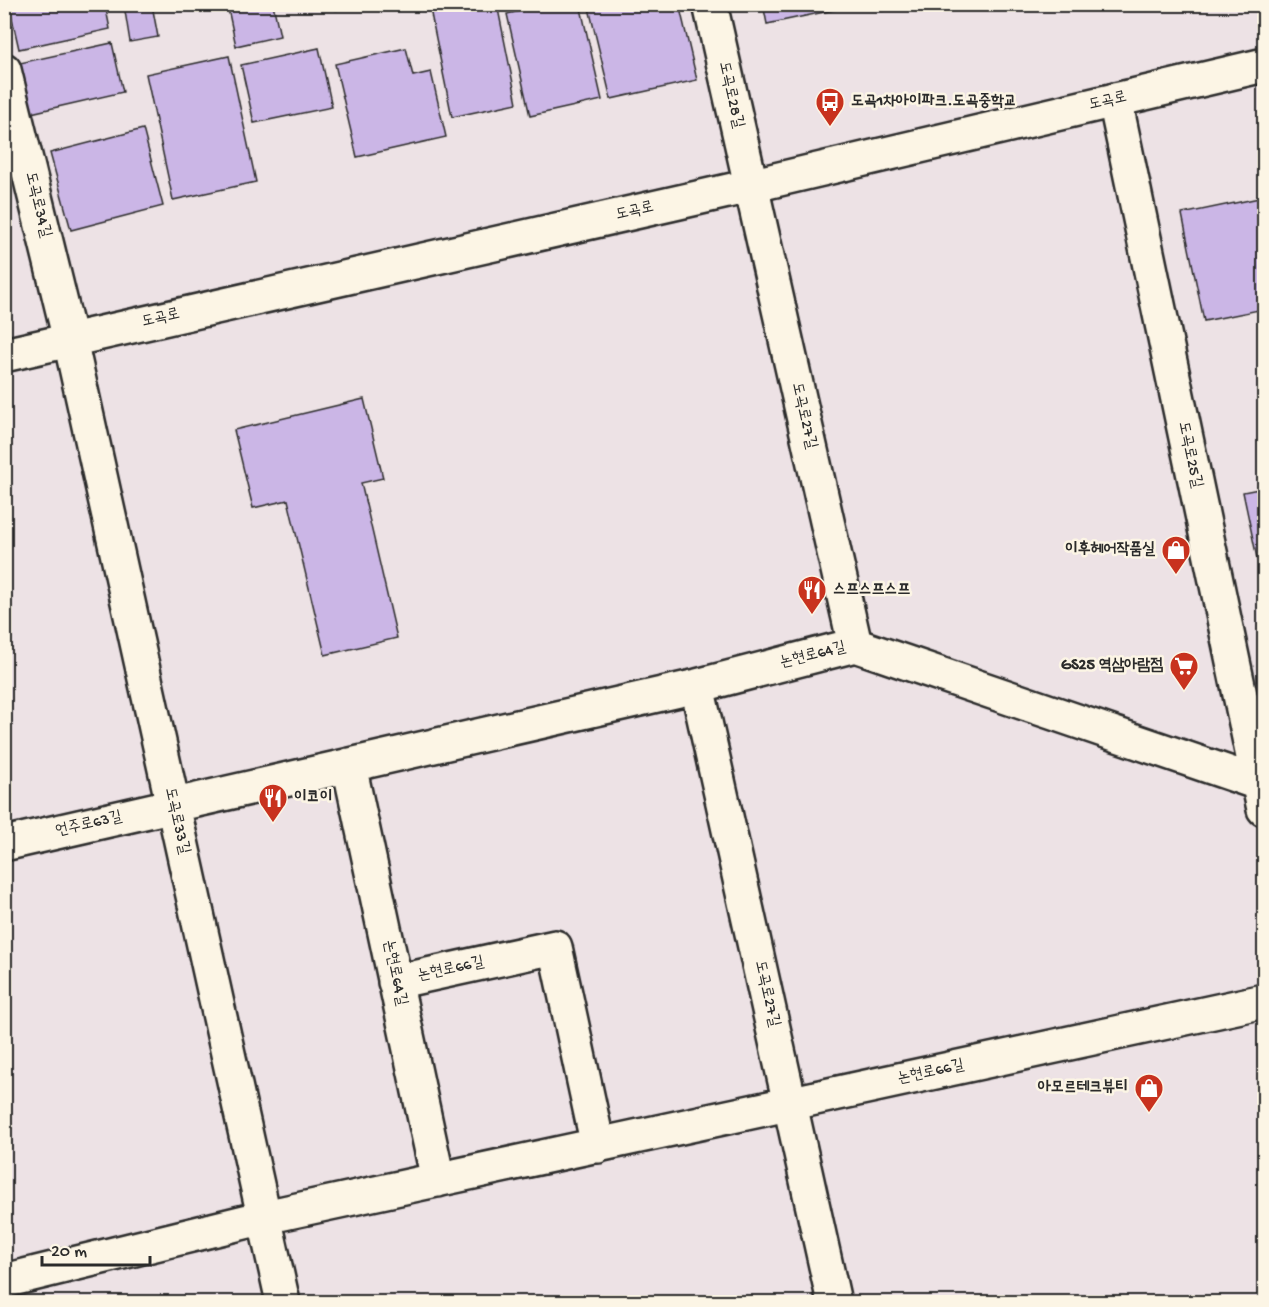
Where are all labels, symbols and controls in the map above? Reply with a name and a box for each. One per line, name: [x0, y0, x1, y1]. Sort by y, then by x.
street label: 도곡로28길: [713, 60, 747, 130]
bus stop icon: 도곡1차아이파크.도곡중학교: [814, 86, 846, 128]
street label: 도곡로: [1087, 88, 1129, 116]
place label: 도곡1차아이파크.도곡중학교: [851, 92, 1017, 112]
street label: 도곡로34길: [20, 170, 54, 240]
street label: 도곡로: [614, 198, 656, 226]
street label: 도곡로: [140, 305, 182, 333]
street label: 도곡로27길: [786, 381, 820, 451]
street label: 도곡로25길: [1173, 420, 1205, 490]
shop icon: 이후헤어작품실: [1160, 534, 1192, 576]
place label: 이후헤어작품실: [1065, 540, 1155, 560]
restaurant icon: 스프스프스프: [796, 574, 828, 616]
place label: 스프스프스프: [833, 581, 910, 600]
street label: 논현로64길: [778, 639, 848, 673]
supermarket icon: GS25 역삼아람점: [1168, 650, 1200, 692]
place label: GS25 역삼아람점: [1061, 657, 1163, 676]
restaurant icon: 이코이: [257, 782, 289, 824]
street label: 도곡로33길: [159, 786, 193, 856]
place label: 이코이: [294, 789, 333, 808]
street label: 언주로63길: [54, 808, 124, 842]
street label: 논현로64길: [378, 938, 410, 1008]
street label: 논현로66길: [416, 954, 486, 986]
street label: 도곡로27길: [749, 959, 783, 1029]
street label: 논현로66길: [896, 1057, 966, 1089]
shop icon: 아모르테크뷰티: [1133, 1072, 1165, 1114]
place label: 아모르테크뷰티: [1037, 1079, 1128, 1098]
scale bar: [42, 1229, 150, 1267]
text: 20 m: [51, 1242, 87, 1263]

